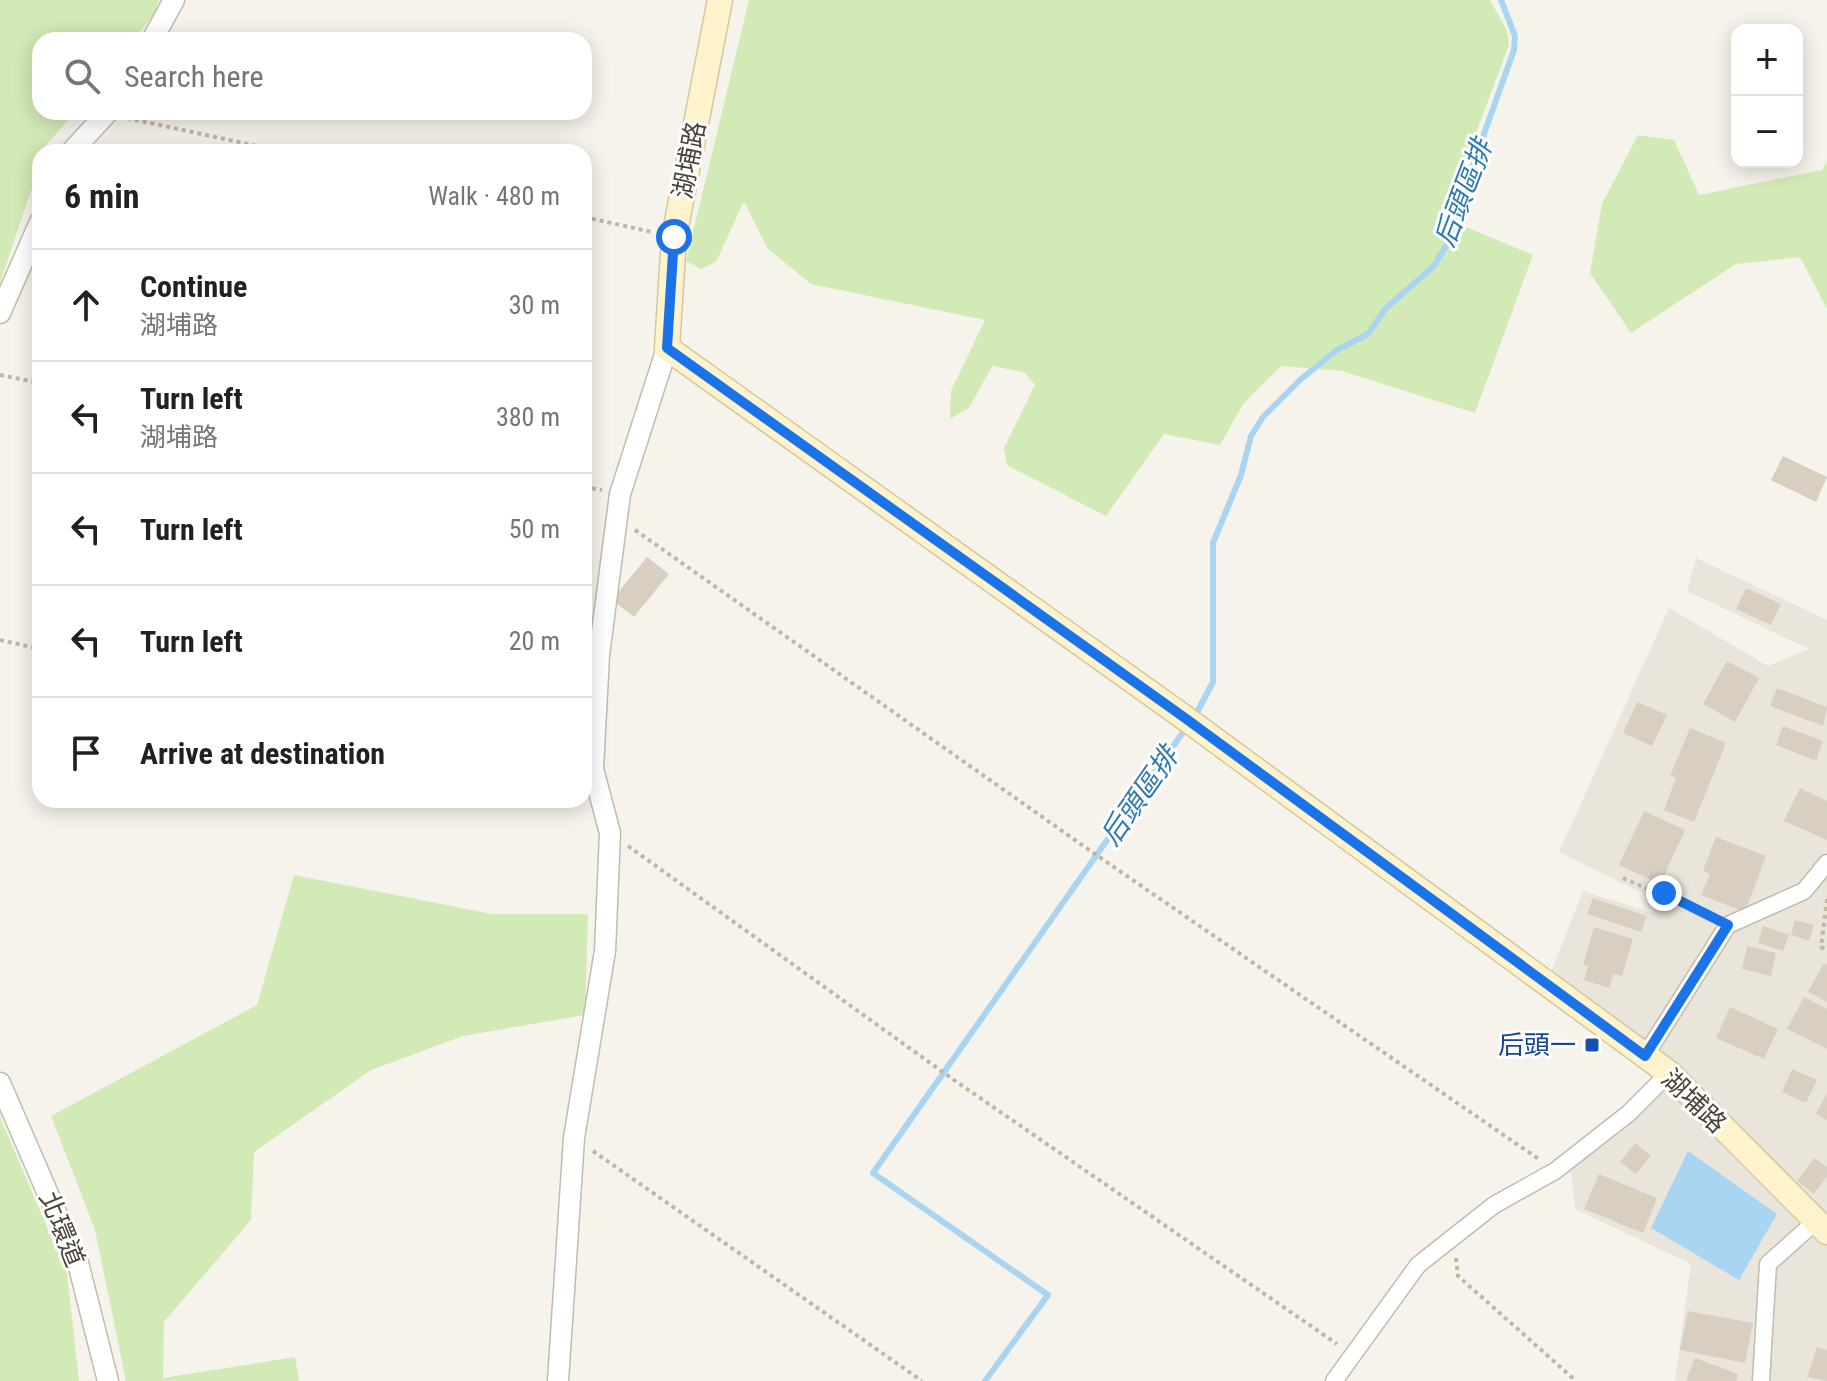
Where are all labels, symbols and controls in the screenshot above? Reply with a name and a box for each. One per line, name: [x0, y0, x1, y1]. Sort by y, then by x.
map controls: [1731, 24, 1803, 168]
button: +: [1731, 24, 1803, 96]
search box: [32, 32, 592, 120]
icon: search: [60, 54, 104, 98]
text: Search here: [124, 59, 264, 94]
button: −: [1731, 96, 1803, 168]
street label: 湖埔路: [667, 119, 711, 201]
water label: 后頭區排: [1428, 131, 1500, 251]
text: 6 min: [64, 176, 140, 216]
text: Walk · 480 m: [428, 181, 560, 211]
route start: [656, 219, 692, 255]
text: Continue: [140, 269, 247, 304]
icon: ahead: [64, 283, 108, 327]
text: 30 m: [509, 290, 560, 320]
text: 湖埔路: [140, 310, 218, 340]
text: Turn left: [140, 381, 243, 416]
icon: left: [64, 395, 108, 439]
text: 380 m: [496, 402, 560, 432]
text: 湖埔路: [140, 422, 218, 452]
icon: left: [64, 507, 108, 551]
text: Turn left: [140, 512, 243, 547]
text: 50 m: [509, 514, 560, 544]
icon: left: [64, 619, 108, 663]
text: Turn left: [140, 624, 243, 659]
text: 20 m: [509, 626, 560, 656]
icon: arrive: [64, 731, 108, 775]
text: Arrive at destination: [140, 736, 385, 771]
water label: 后頭區排: [1094, 738, 1187, 852]
route end: [1646, 875, 1682, 911]
place label: 后頭一: [1498, 1030, 1576, 1060]
marker: 后頭一: [1583, 1036, 1601, 1054]
street label: 湖埔路: [1656, 1063, 1732, 1139]
street label: 北環道: [33, 1187, 91, 1271]

